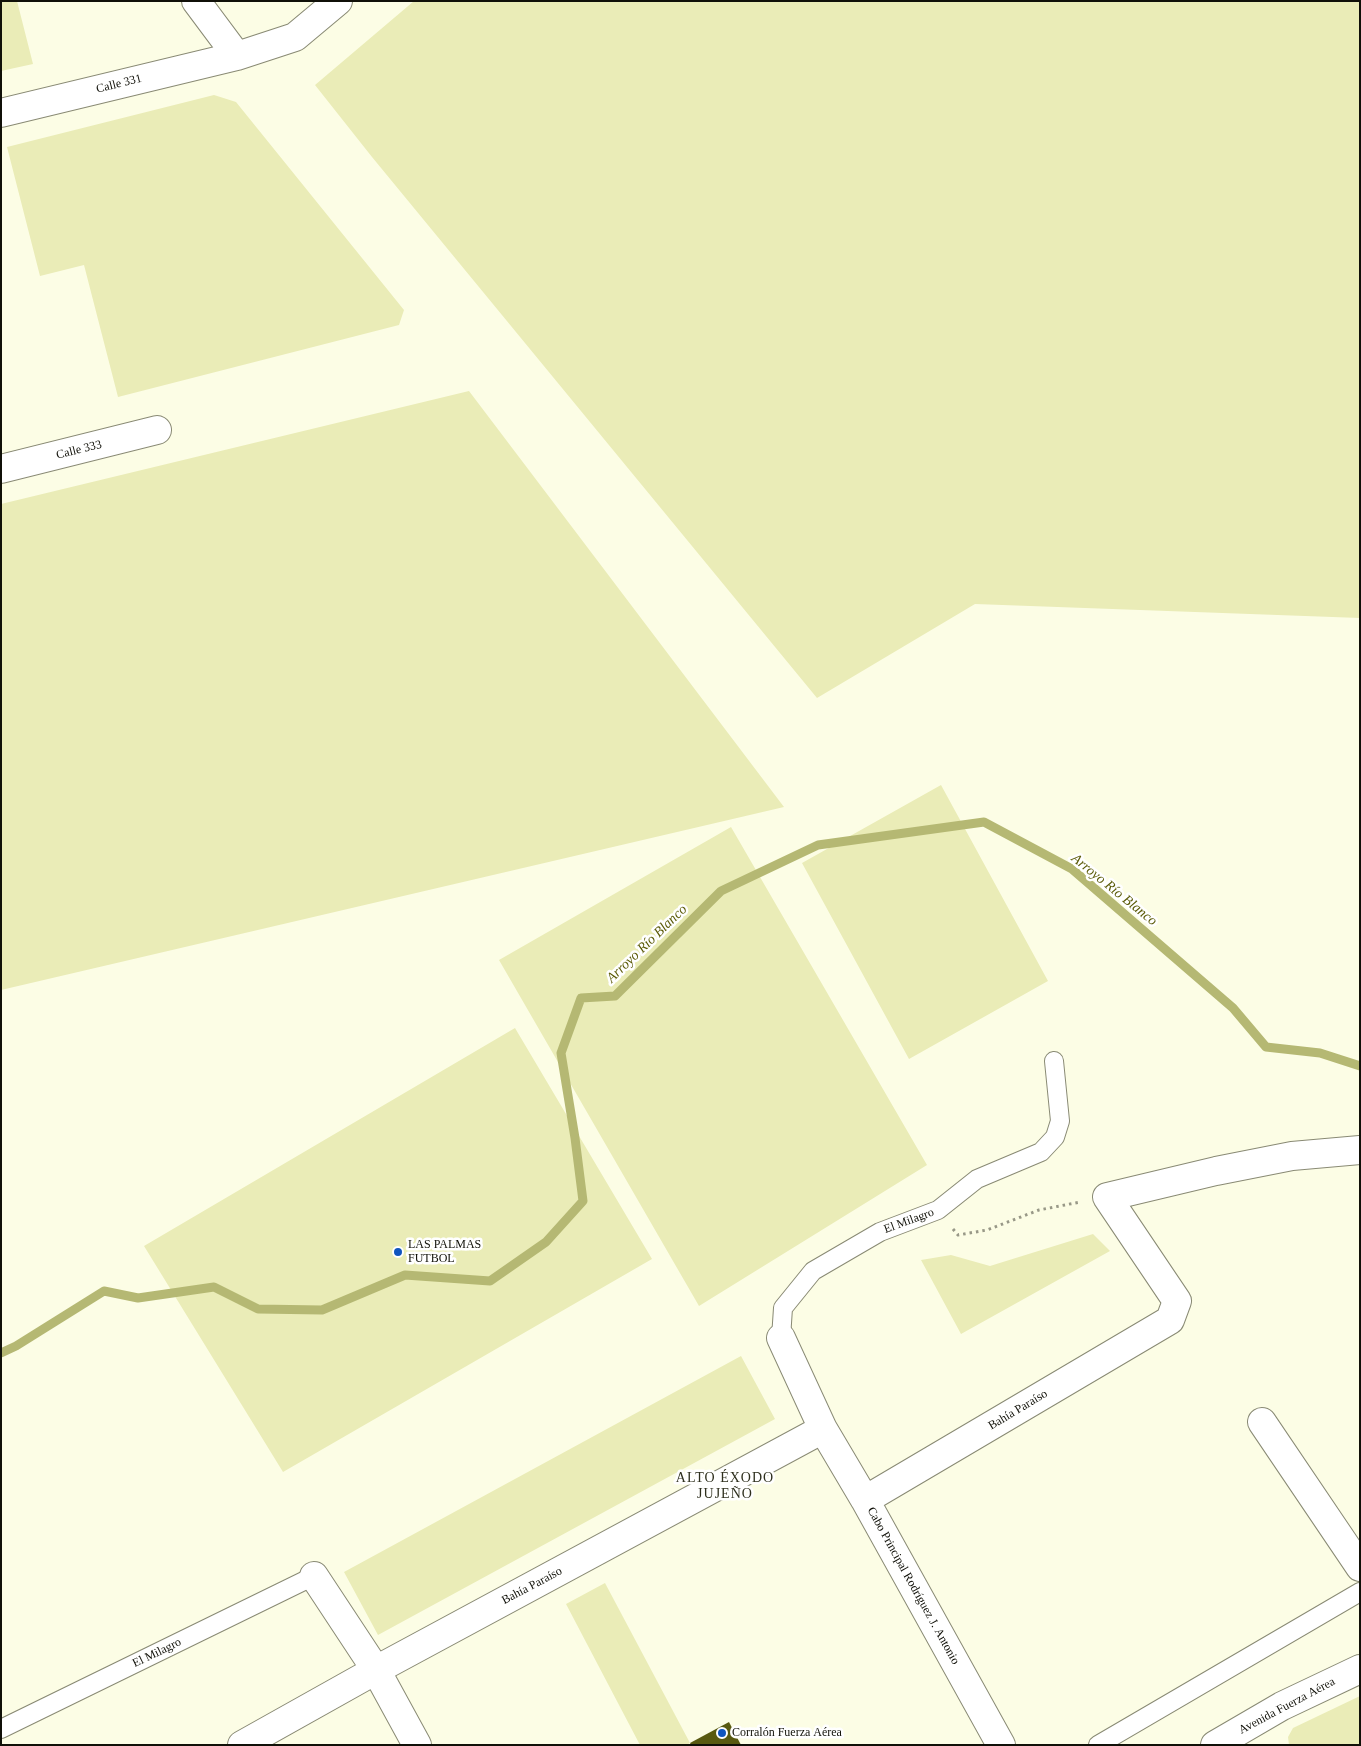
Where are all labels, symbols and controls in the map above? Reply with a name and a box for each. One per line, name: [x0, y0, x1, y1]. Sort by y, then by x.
street label: Calle 331: [95, 71, 143, 97]
street label: Calle 333: [55, 437, 103, 463]
water label: Arroyo Río Blanco: [1068, 850, 1160, 930]
water label: Arroyo Río Blanco: [603, 901, 691, 987]
street label: El Milagro: [882, 1205, 936, 1237]
place label: LAS PALMAS FUTBOL: [408, 1238, 481, 1266]
marker: LAS PALMAS FUTBOL: [392, 1246, 404, 1258]
street label: Bahía Paraíso: [986, 1387, 1050, 1433]
district label: ALTO ÉXODO JUJEÑO: [675, 1470, 775, 1502]
street label: Cabo Principal Rodríguez J. Antonio: [864, 1505, 962, 1667]
street label: Bahía Paraíso: [499, 1564, 565, 1608]
street label: El Milagro: [130, 1635, 184, 1671]
street label: Avenida Fuerza Aérea: [1236, 1675, 1338, 1737]
place label: Corralón Fuerza Aérea: [732, 1726, 842, 1740]
marker: Corralón Fuerza Aérea: [716, 1727, 728, 1739]

